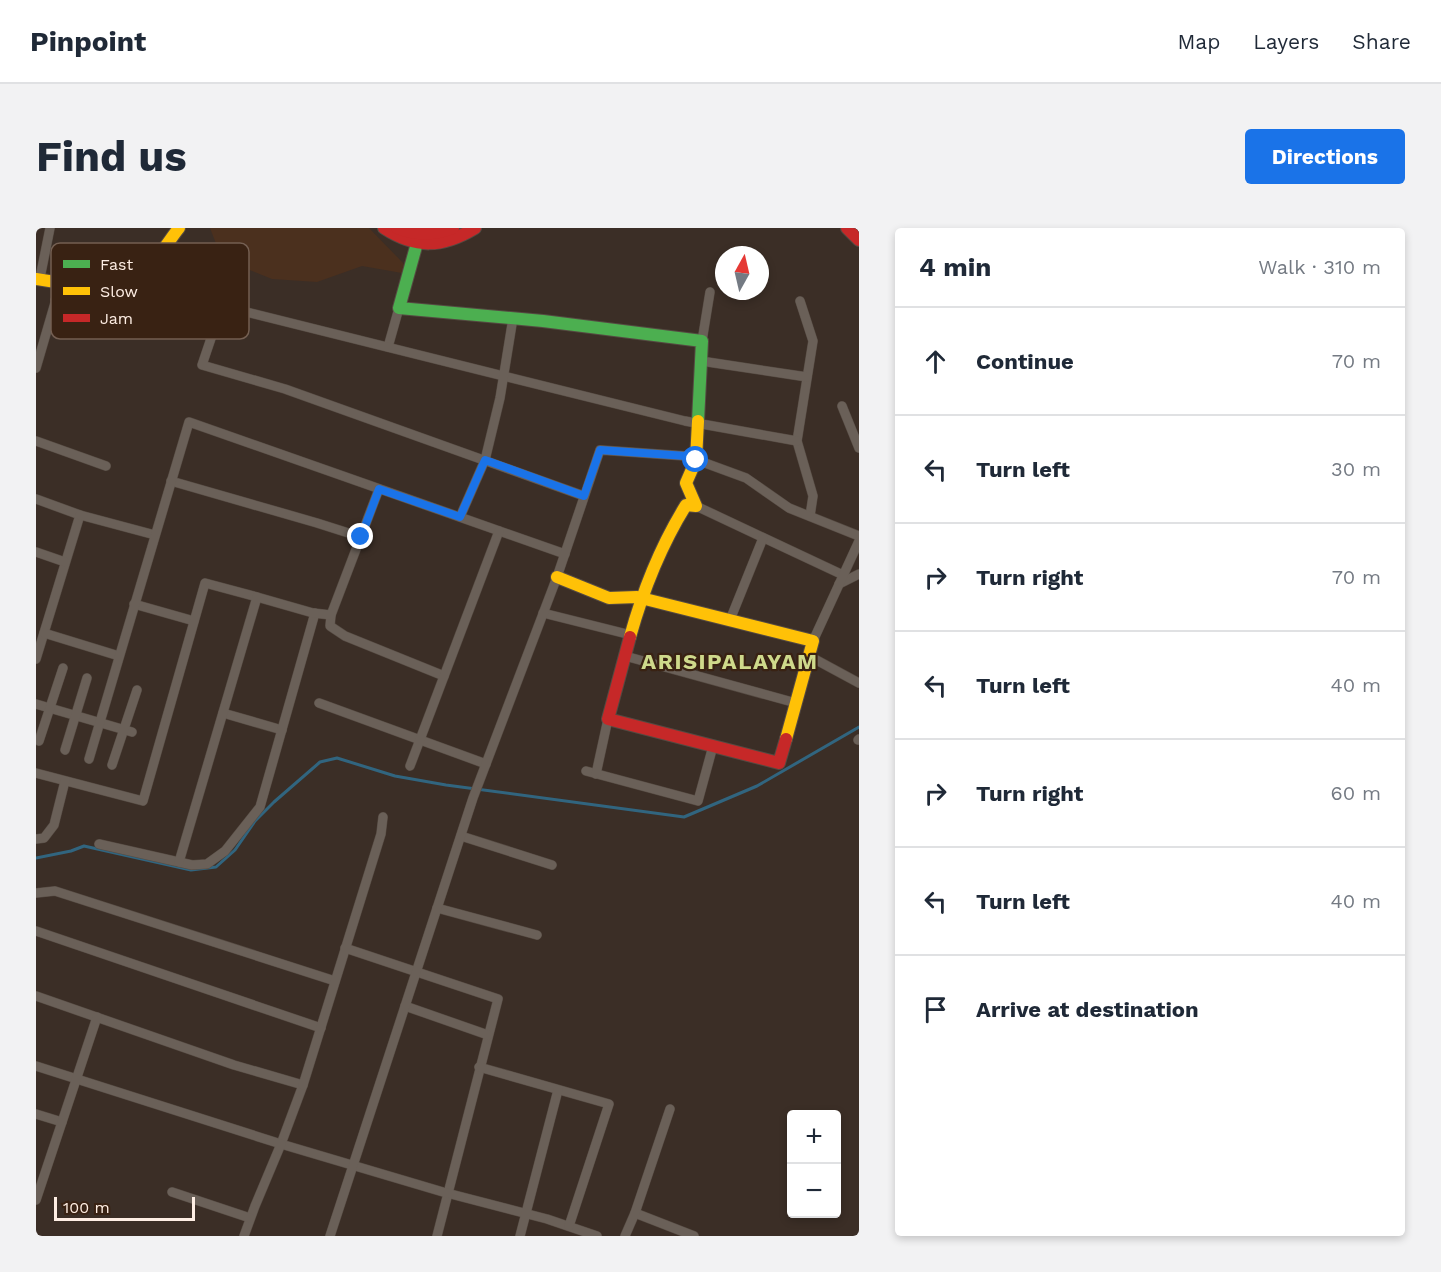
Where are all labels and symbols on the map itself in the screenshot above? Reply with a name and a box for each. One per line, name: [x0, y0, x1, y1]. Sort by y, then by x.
legend: [51, 243, 249, 339]
north arrow: [715, 246, 769, 300]
text: Fast: [100, 255, 133, 274]
text: Slow: [100, 282, 138, 301]
text: Jam: [100, 309, 133, 328]
route start: [682, 446, 708, 472]
route end: [347, 523, 373, 549]
district label: ARISIPALAYAM: [641, 649, 819, 674]
scale bar: [54, 1194, 195, 1222]

